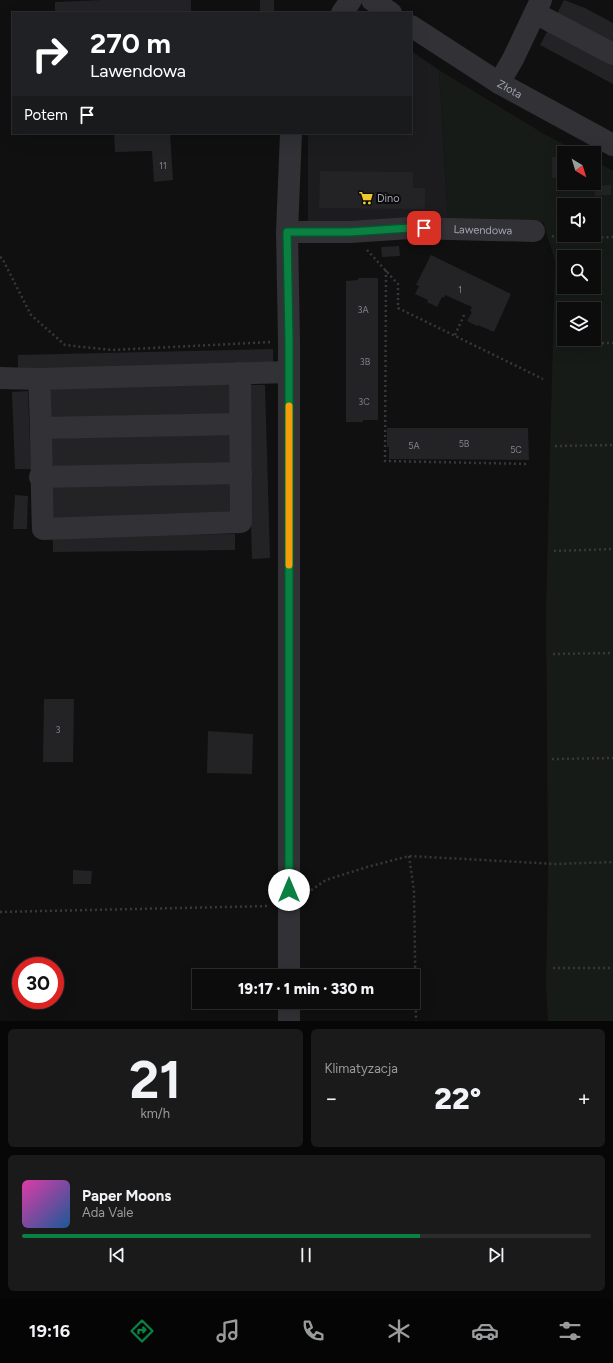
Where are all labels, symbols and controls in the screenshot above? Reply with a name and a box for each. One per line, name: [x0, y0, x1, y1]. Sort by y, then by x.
text: 270 m: [90, 26, 171, 60]
icon: right: [24, 28, 76, 80]
text: Lawendowa: [90, 60, 186, 82]
street label: Złota: [495, 77, 524, 101]
icon: arrive: [76, 104, 98, 126]
text: Potem: [24, 106, 68, 124]
north arrow: [557, 146, 601, 190]
map controls: [557, 146, 601, 346]
house number: 11: [159, 160, 167, 171]
supermarket icon: Dino: [358, 190, 374, 206]
place label: Dino: [377, 192, 400, 205]
button: sound: [557, 198, 601, 242]
pin: [407, 211, 441, 245]
icon: arrive: [413, 217, 435, 239]
street label: Lawendowa: [453, 223, 512, 237]
button: search: [557, 250, 601, 294]
house number: 1: [458, 284, 462, 295]
button: layers: [557, 302, 601, 346]
house number: 3A: [358, 304, 369, 315]
house number: 3B: [360, 356, 371, 367]
house number: 3C: [358, 396, 370, 407]
house number: 5B: [459, 438, 470, 449]
house number: 5A: [408, 440, 420, 451]
house number: 5C: [510, 444, 522, 455]
house number: 3: [56, 724, 61, 735]
position arrow: [268, 869, 310, 911]
speed limit sign: 30: [12, 957, 64, 1009]
text: 19:17 · 1 min · 330 m: [238, 980, 374, 998]
text: 21: [129, 1049, 181, 1111]
text: Klimatyzacja: [325, 1061, 398, 1076]
text: 22°: [434, 1080, 481, 1117]
text: −: [325, 1085, 338, 1112]
text: +: [577, 1085, 591, 1112]
text: km/h: [140, 1106, 170, 1121]
text: Paper Moons: [82, 1187, 171, 1205]
text: Ada Vale: [82, 1205, 133, 1220]
icon: previous: [106, 1244, 128, 1266]
icon: pause: [295, 1244, 317, 1266]
icon: next: [485, 1244, 507, 1266]
icon: directions: [128, 1317, 156, 1345]
icon: music: [214, 1317, 242, 1345]
icon: phone: [299, 1317, 327, 1345]
icon: climate: [385, 1317, 413, 1345]
icon: car: [471, 1317, 499, 1345]
icon: filters: [556, 1317, 584, 1345]
text: 19:16: [29, 1320, 70, 1342]

